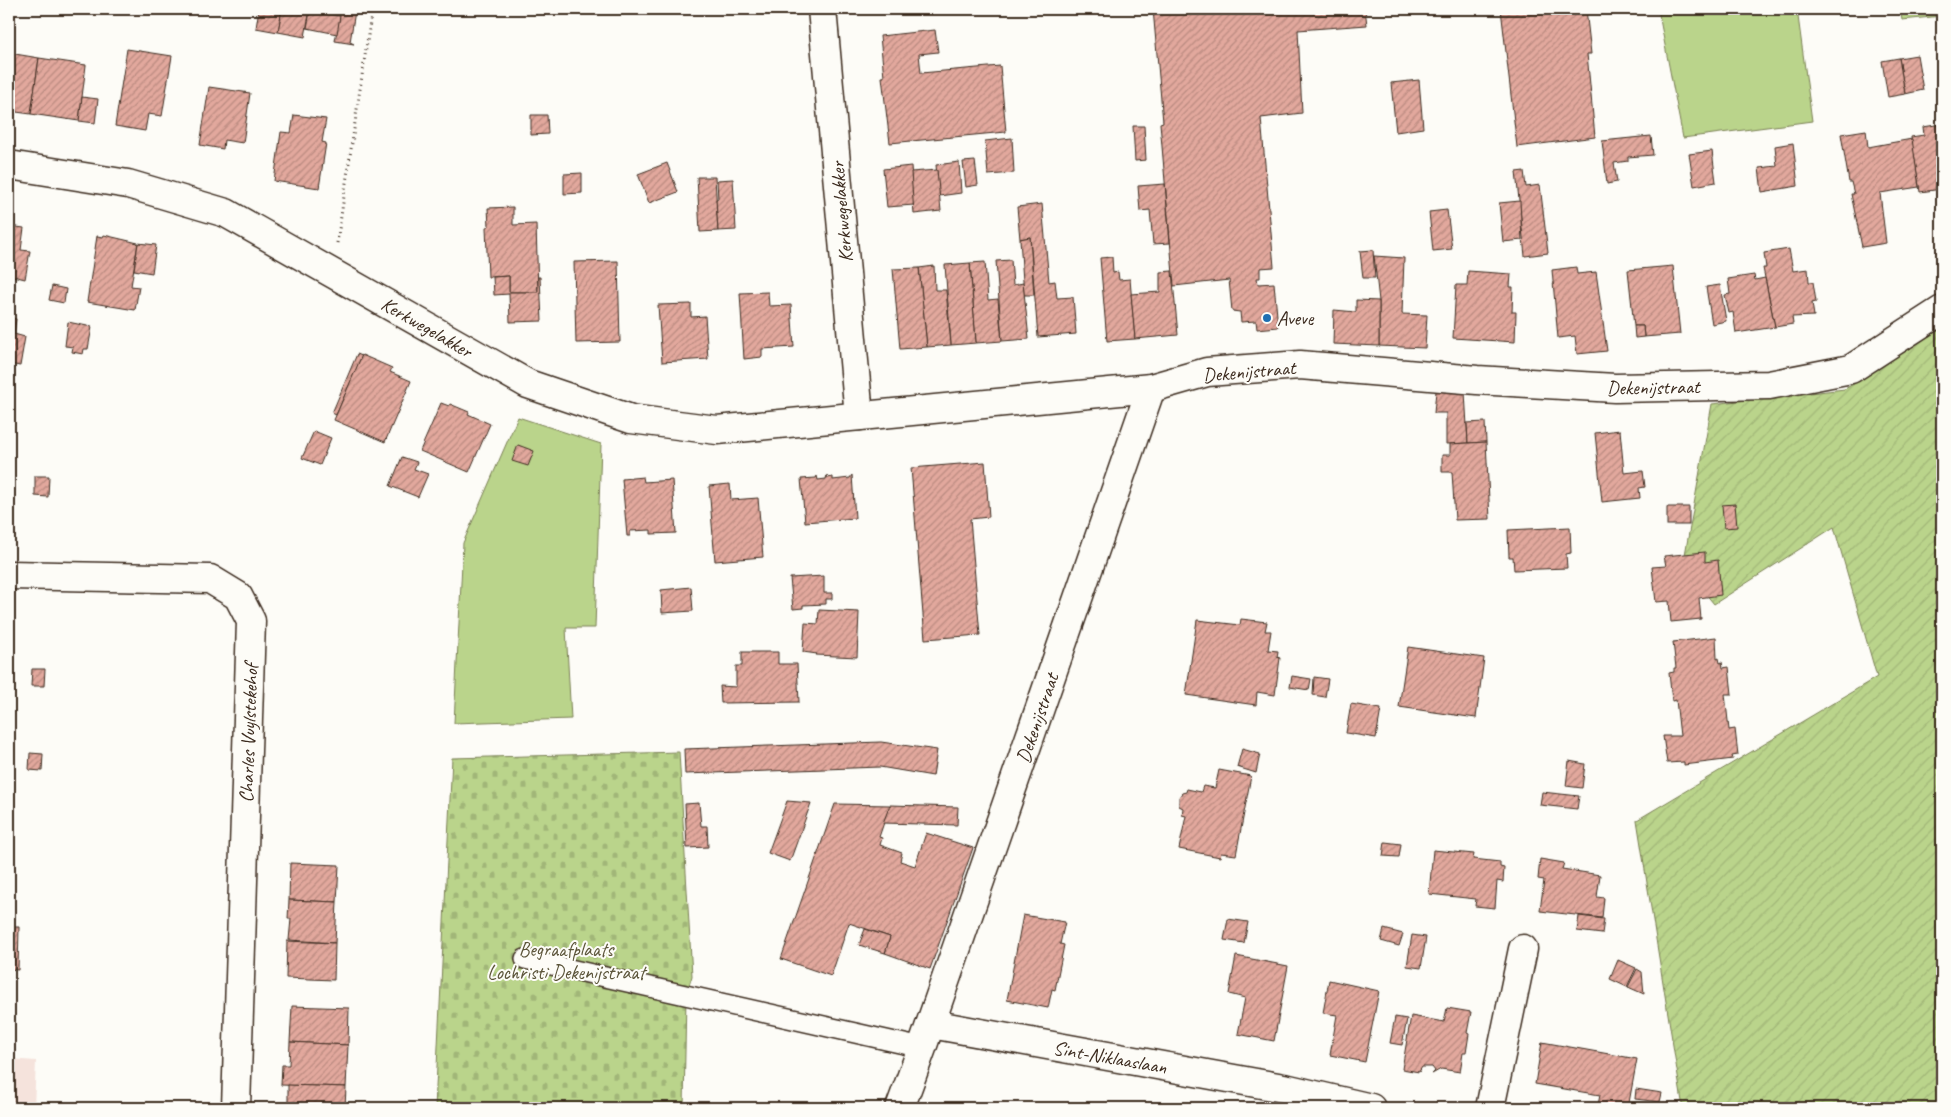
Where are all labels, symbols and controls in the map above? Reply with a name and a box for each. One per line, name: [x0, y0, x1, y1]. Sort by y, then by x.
street label: Kerkwegelakker: [824, 159, 858, 263]
street label: Kerkwegelakker: [377, 291, 478, 364]
place label: Aveve: [1277, 306, 1315, 331]
marker: Aveve: [1261, 312, 1273, 324]
street label: Dekenijstraat: [1202, 355, 1299, 388]
street label: Dekenijstraat: [1606, 374, 1702, 401]
street label: Charles Vuylstekehof: [234, 659, 264, 803]
street label: Dekenijstraat: [1011, 668, 1065, 766]
park label: Begraafplaats Lochristi Dekenijstraat: [487, 937, 648, 985]
street label: Sint-Niklaaslaan: [1051, 1035, 1170, 1080]

